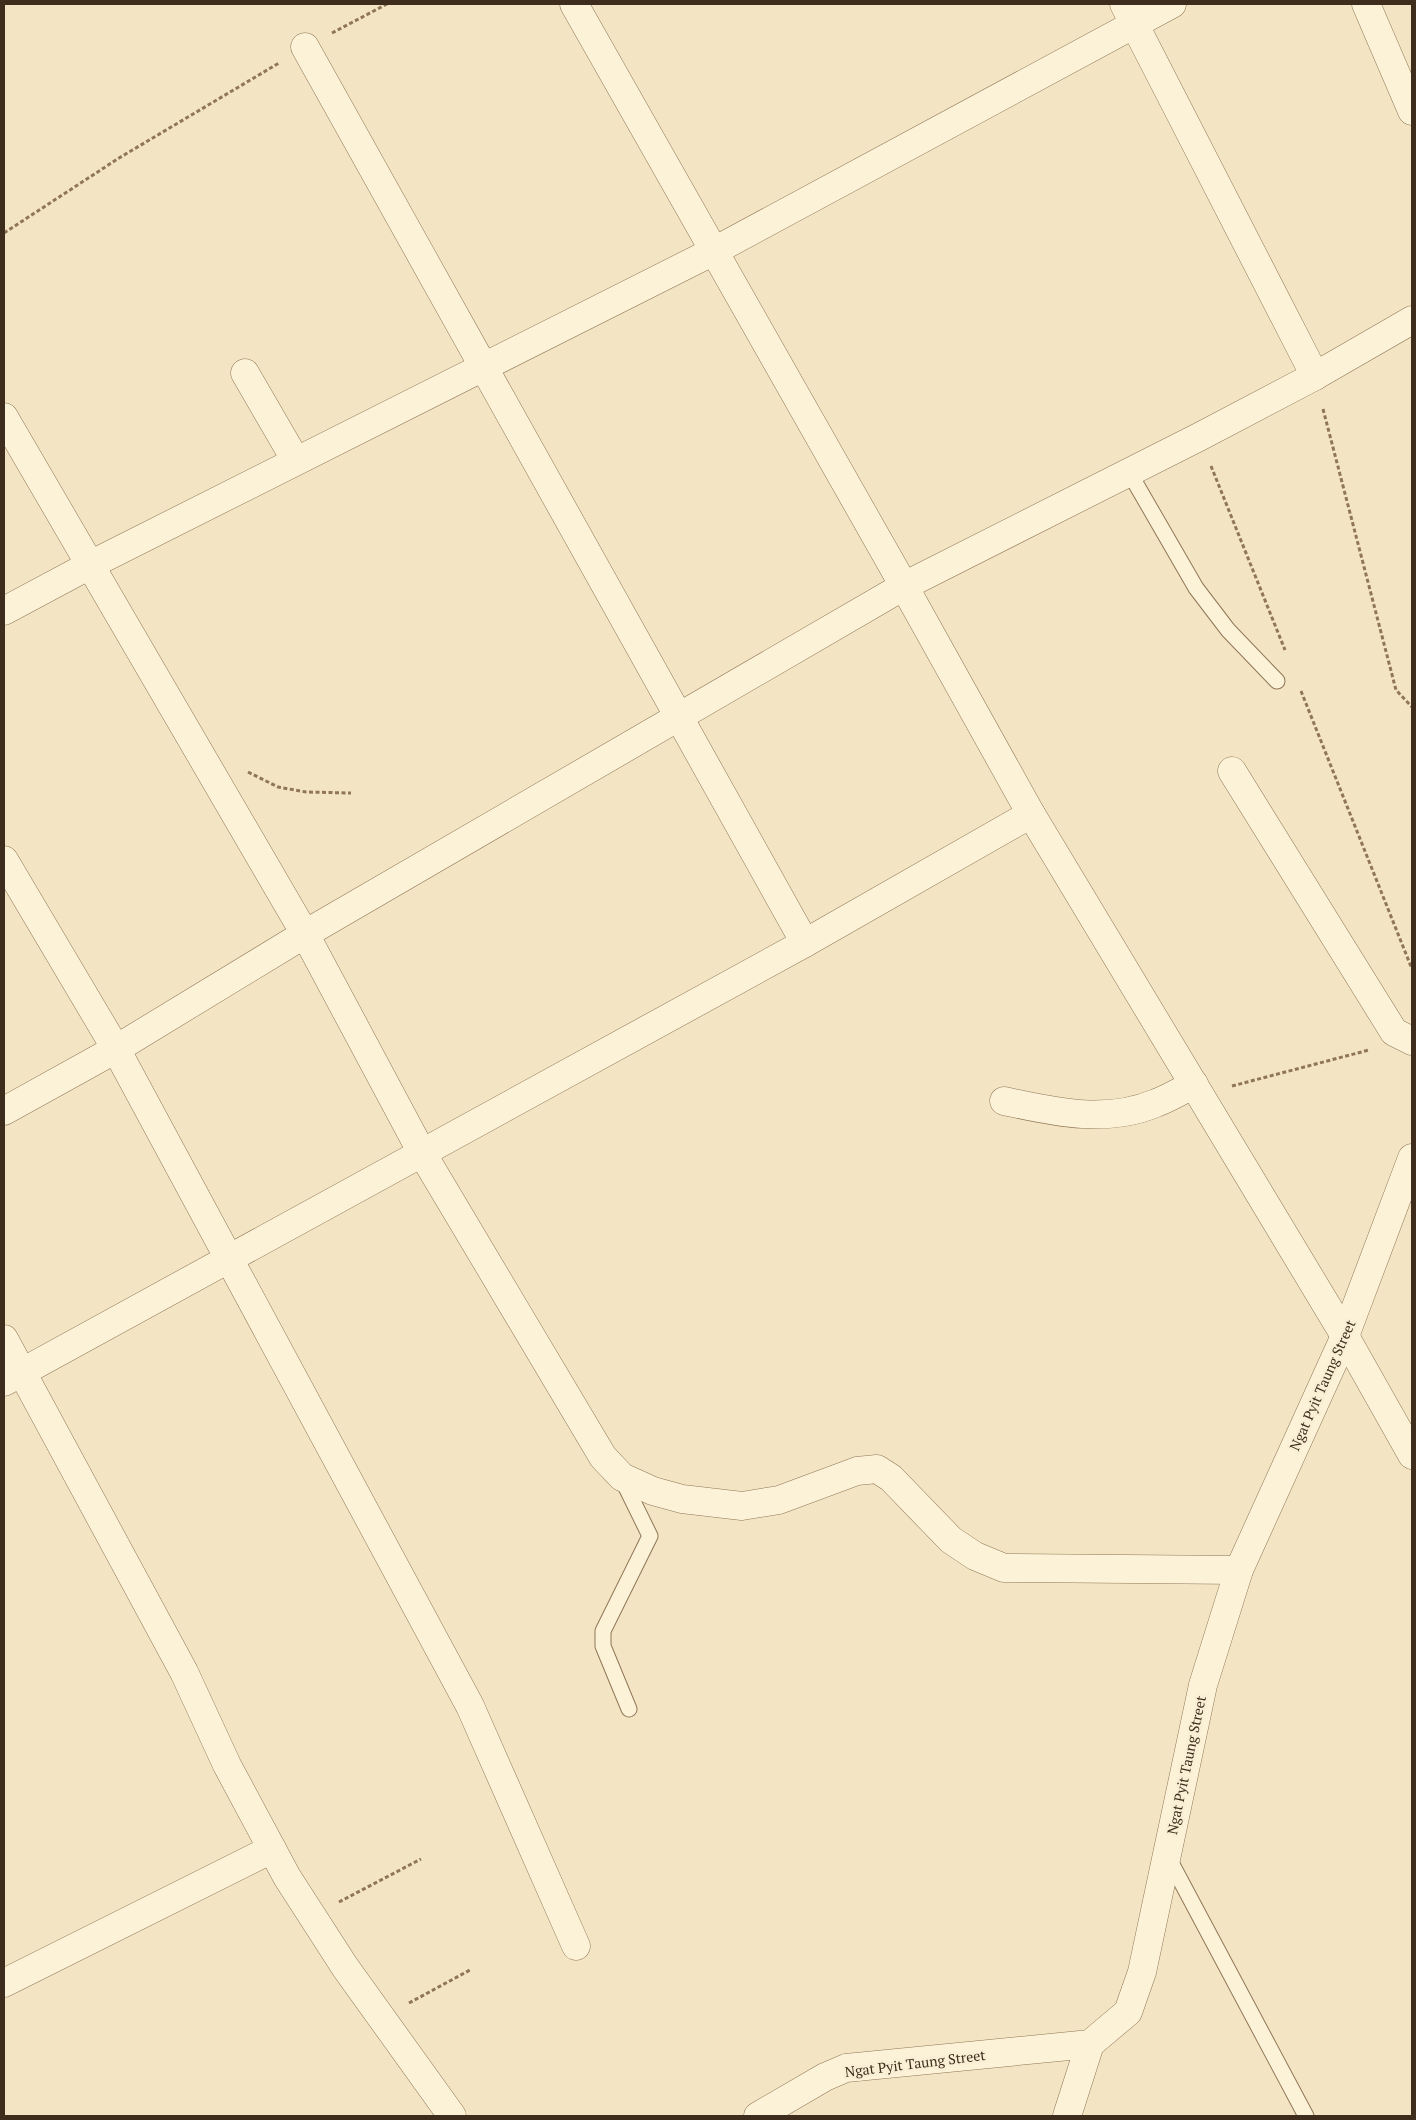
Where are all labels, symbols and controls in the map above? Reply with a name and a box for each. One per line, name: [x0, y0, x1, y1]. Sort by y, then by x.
street label: Ngat Pyit Taung Street: [1285, 1316, 1360, 1453]
street label: Ngat Pyit Taung Street: [1162, 1693, 1210, 1836]
street label: Ngat Pyit Taung Street: [844, 2045, 987, 2081]

